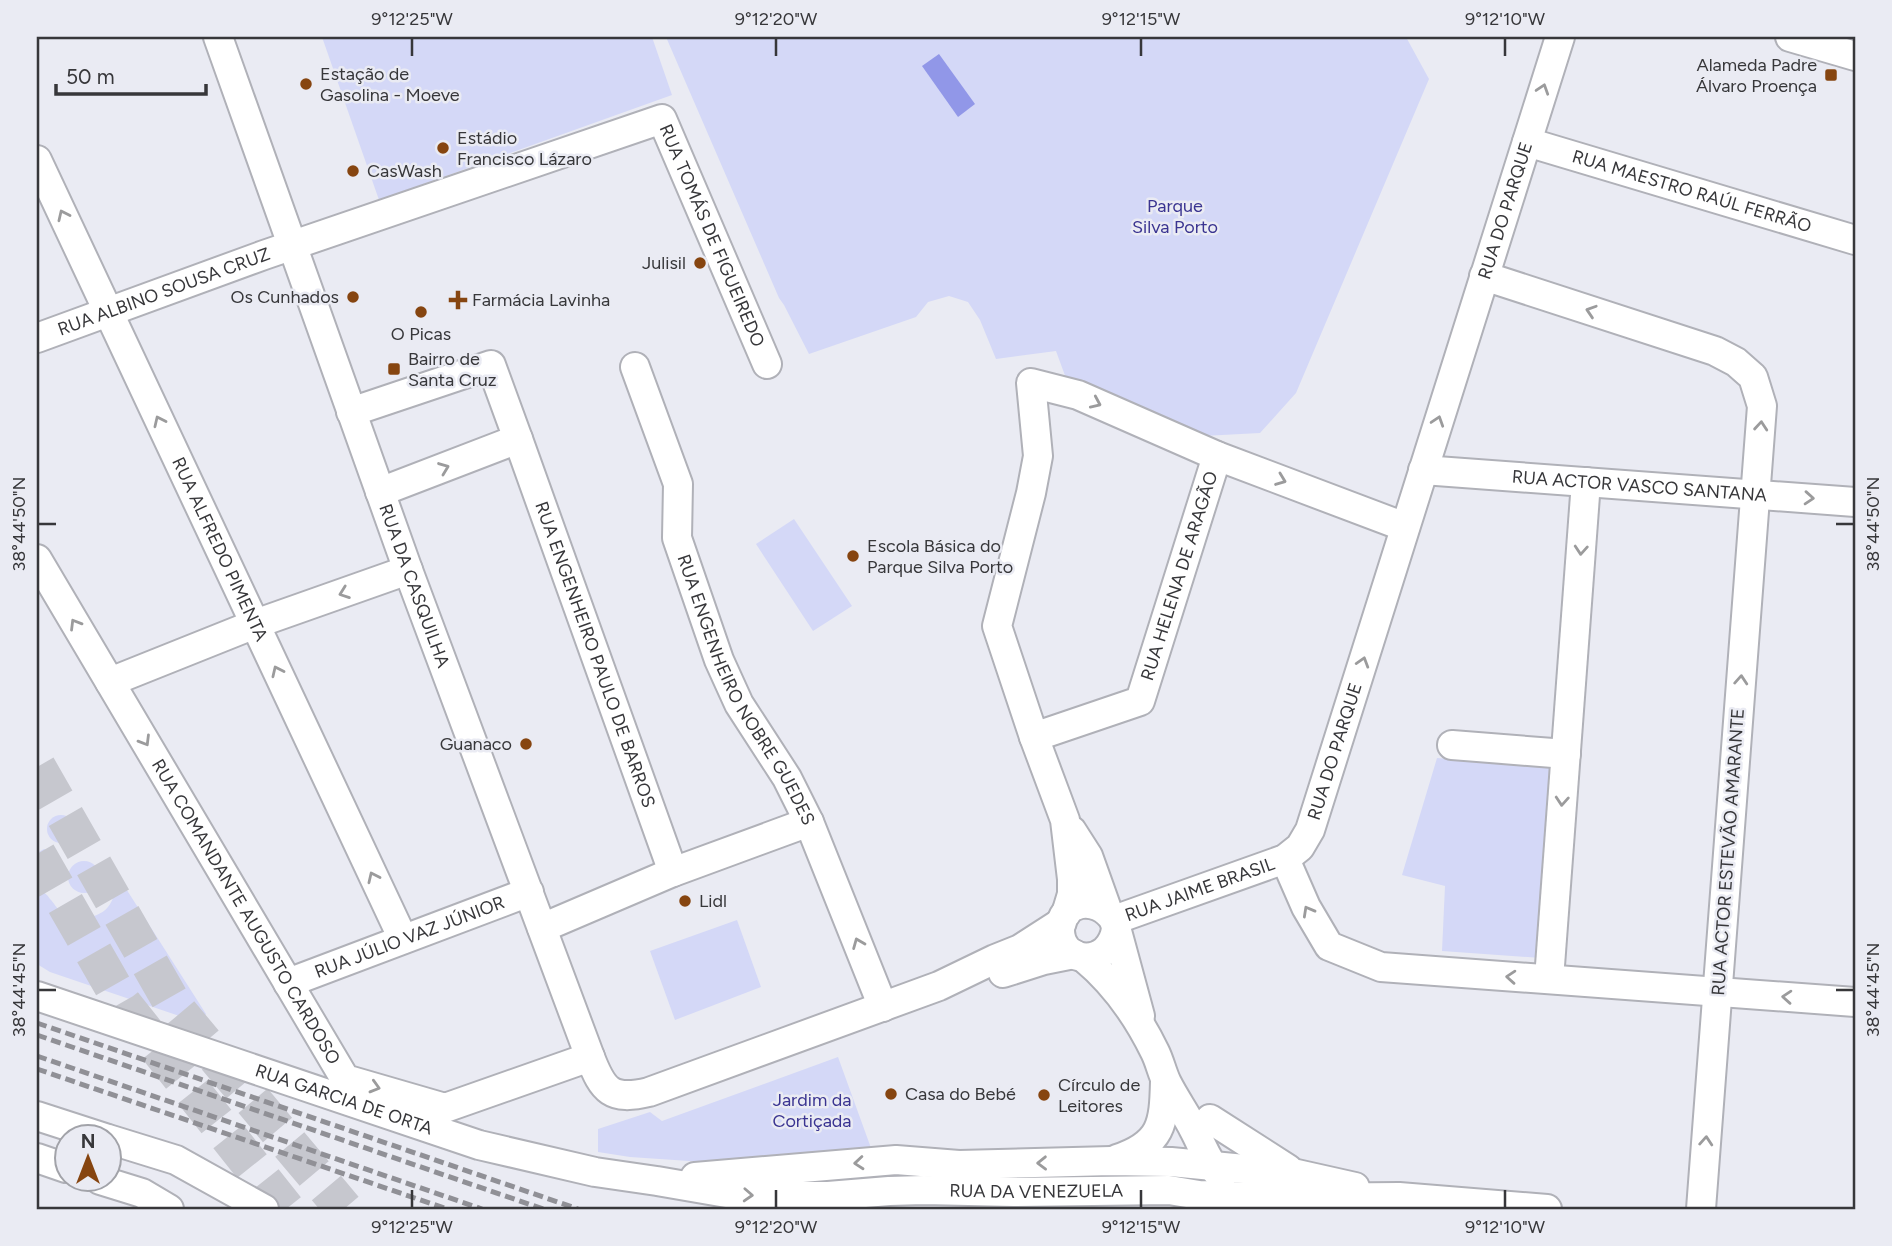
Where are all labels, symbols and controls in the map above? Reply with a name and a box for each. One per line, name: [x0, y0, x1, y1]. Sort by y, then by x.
text: 9°12'25"W: [371, 8, 453, 30]
text: 9°12'20"W: [735, 8, 818, 30]
text: 9°12'15"W: [1102, 8, 1181, 30]
text: 9°12'10"W: [1465, 8, 1546, 30]
scale bar: [56, 52, 206, 96]
place label: Alameda Padre Álvaro Proença: [1696, 54, 1817, 97]
place label: Estação de Gasolina - Moeve: [320, 63, 460, 106]
text: 50 m: [66, 64, 115, 89]
marker: Alameda Padre Álvaro Proença: [1823, 67, 1839, 83]
marker: Estação de Gasolina - Moeve: [298, 76, 314, 92]
one-way arrow: [1535, 84, 1550, 96]
street label: RUA TOMÁS DE FIGUEIREDO: [655, 121, 769, 350]
place label: Estádio Francisco Lázaro: [457, 127, 592, 170]
street label: RUA DO PARQUE: [1473, 139, 1537, 282]
marker: Estádio Francisco Lázaro: [435, 140, 451, 156]
street label: RUA MAESTRO RAÚL FERRÃO: [1570, 145, 1814, 237]
place label: CasWash: [367, 160, 442, 182]
marker: CasWash: [345, 163, 361, 179]
park label: Parque Silva Porto: [1132, 195, 1218, 238]
one-way arrow: [57, 210, 71, 222]
street label: RUA ALBINO SOUSA CRUZ: [55, 243, 273, 341]
place label: Julisil: [642, 252, 686, 274]
marker: Julisil: [692, 255, 708, 271]
place label: Os Cunhados: [231, 286, 339, 308]
marker: Os Cunhados: [345, 289, 361, 305]
place label: Farmácia Lavinha: [472, 289, 610, 311]
marker: Farmácia Lavinha: [450, 292, 466, 308]
marker: O Picas: [413, 304, 429, 320]
one-way arrow: [1586, 305, 1598, 319]
place label: O Picas: [391, 323, 451, 345]
place label: Bairro de Santa Cruz: [408, 348, 497, 391]
marker: Bairro de Santa Cruz: [386, 361, 402, 377]
one-way arrow: [1089, 395, 1101, 409]
one-way arrow: [153, 416, 167, 428]
one-way arrow: [1430, 416, 1445, 428]
one-way arrow: [1753, 421, 1768, 432]
street label: RUA ALFREDO PIMENTA: [167, 454, 273, 645]
one-way arrow: [437, 462, 449, 476]
street label: RUA ACTOR VASCO SANTANA: [1511, 466, 1768, 506]
street label: RUA HELENA DE ARAGÃO: [1136, 469, 1222, 683]
one-way arrow: [1275, 472, 1287, 486]
text: 38°44'50"N: [8, 476, 30, 572]
text: 38°44'50"N: [1862, 476, 1884, 572]
one-way arrow: [1804, 491, 1815, 506]
street label: RUA ENGENHEIRO PAULO DE BARROS: [530, 499, 660, 811]
street label: RUA DA CASQUILHA: [374, 501, 455, 671]
place label: Escola Básica do Parque Silva Porto: [867, 535, 1013, 578]
one-way arrow: [1574, 545, 1589, 556]
marker: Escola Básica do Parque Silva Porto: [845, 548, 861, 564]
street label: RUA ENGENHEIRO NOBRE GUEDES: [672, 551, 820, 829]
one-way arrow: [338, 585, 350, 599]
one-way arrow: [70, 618, 83, 631]
one-way arrow: [1354, 656, 1369, 668]
one-way arrow: [271, 666, 285, 679]
one-way arrow: [1733, 674, 1748, 685]
street label: RUA DO PARQUE: [1303, 680, 1367, 823]
street label: RUA ACTOR ESTEVÃO AMARANTE: [1707, 708, 1749, 996]
place label: Guanaco: [440, 733, 512, 755]
one-way arrow: [136, 734, 149, 747]
marker: Guanaco: [518, 736, 534, 752]
street label: RUA COMANDANTE AUGUSTO CARDOSO: [147, 755, 345, 1068]
one-way arrow: [1555, 796, 1570, 807]
street label: RUA JAIME BRASIL: [1122, 852, 1278, 926]
one-way arrow: [368, 872, 382, 884]
place label: Lidl: [699, 890, 727, 912]
street label: RUA JÚLIO VAZ JÚNIOR: [312, 891, 508, 983]
marker: Lidl: [677, 893, 693, 909]
one-way arrow: [1303, 906, 1317, 918]
one-way arrow: [852, 938, 866, 950]
text: 38°44'45"N: [8, 943, 30, 1037]
text: 38°44'45"N: [1862, 943, 1884, 1037]
one-way arrow: [1506, 969, 1517, 984]
one-way arrow: [1781, 990, 1792, 1005]
street label: RUA GARCIA DE ORTA: [252, 1059, 436, 1140]
place label: Círculo de Leitores: [1058, 1074, 1140, 1117]
one-way arrow: [368, 1079, 380, 1094]
place label: Casa do Bebé: [905, 1083, 1016, 1105]
marker: Casa do Bebé: [883, 1086, 899, 1102]
marker: Círculo de Leitores: [1036, 1087, 1052, 1103]
park label: Jardim da Cortiçada: [772, 1089, 852, 1132]
north arrow: [52, 1124, 122, 1194]
text: N: [81, 1130, 95, 1153]
one-way arrow: [1698, 1135, 1713, 1146]
one-way arrow: [853, 1155, 864, 1170]
one-way arrow: [1037, 1155, 1048, 1170]
street label: RUA DA VENEZUELA: [949, 1180, 1123, 1203]
one-way arrow: [743, 1187, 754, 1202]
text: 9°12'25"W: [371, 1216, 453, 1238]
text: 9°12'20"W: [735, 1216, 818, 1238]
text: 9°12'15"W: [1102, 1216, 1181, 1238]
text: 9°12'10"W: [1465, 1216, 1546, 1238]

